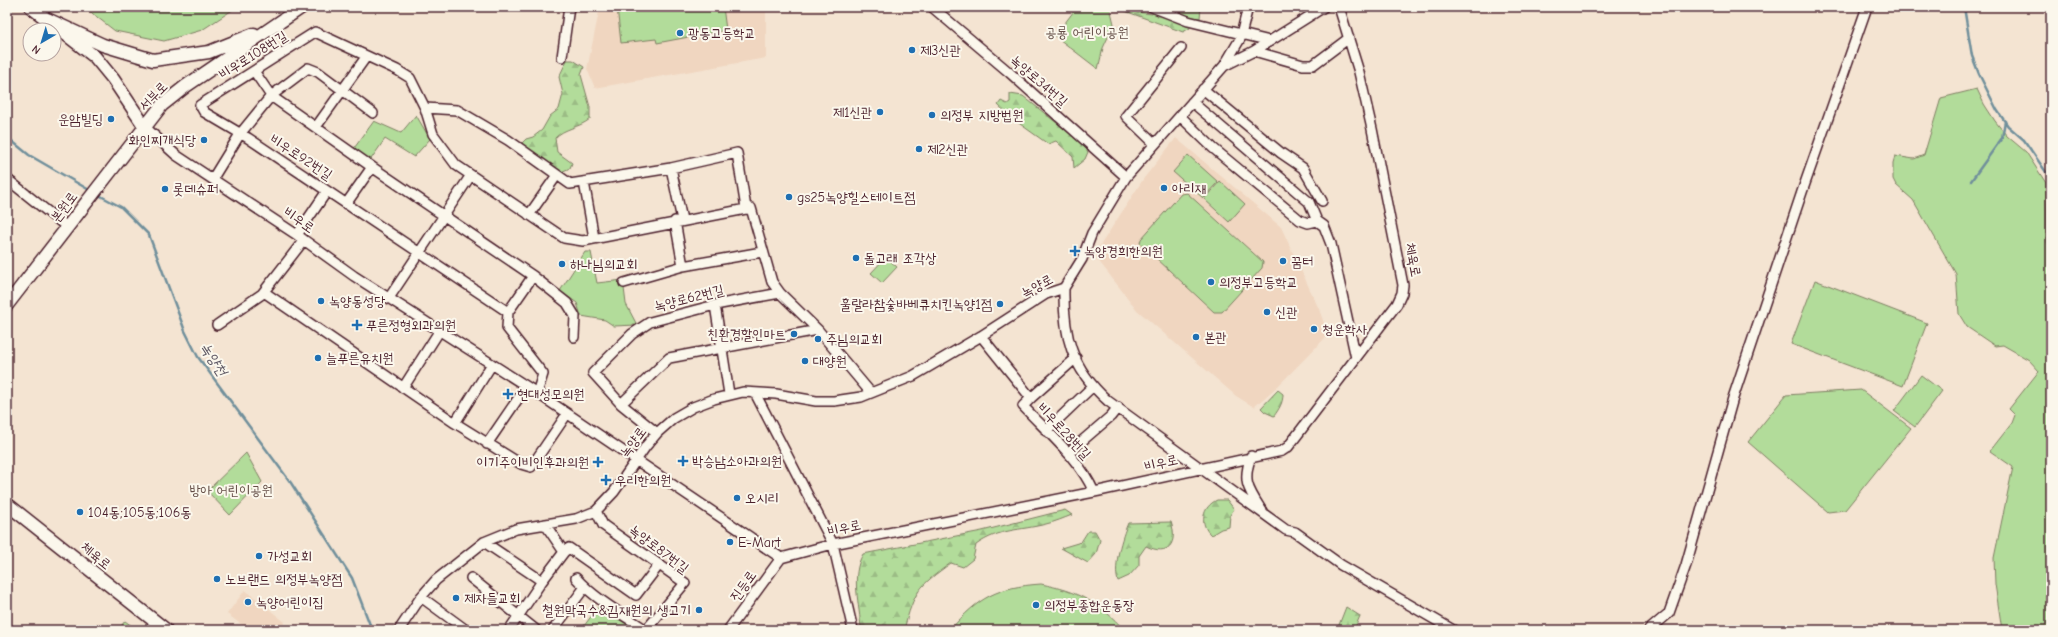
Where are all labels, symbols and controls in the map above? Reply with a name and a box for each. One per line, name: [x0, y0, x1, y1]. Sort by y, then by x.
north arrow: [22, 22, 62, 62]
park label: 공룡 어린이공원: [1045, 24, 1129, 41]
place label: 광동고등학교: [688, 25, 756, 42]
street label: 비우로108번길: [216, 27, 291, 83]
marker: 광동고등학교: [675, 28, 685, 38]
text: N: [29, 42, 43, 57]
place label: 제3신관: [920, 42, 961, 59]
marker: 제3신관: [907, 45, 917, 55]
street label: 녹양로34번길: [1007, 52, 1072, 111]
street label: 서부로: [135, 78, 171, 114]
place label: 제1신관: [833, 104, 872, 121]
marker: 제1신관: [875, 107, 885, 117]
place label: 의정부 지방법원: [940, 107, 1024, 124]
marker: 의정부 지방법원: [927, 110, 937, 120]
place label: 운암빌딩: [58, 111, 103, 128]
marker: 운암빌딩: [106, 114, 116, 124]
street label: 비우로92번길: [267, 131, 336, 184]
place label: 화인찌개식당: [128, 132, 197, 149]
marker: 화인찌개식당: [199, 135, 209, 145]
place label: 제2신관: [927, 141, 968, 158]
marker: 제2신관: [914, 144, 924, 154]
place label: 아리재: [1172, 180, 1206, 197]
place label: 롯데슈퍼: [173, 181, 218, 198]
marker: 아리재: [1159, 183, 1169, 193]
marker: 롯데슈퍼: [160, 184, 170, 194]
street label: 본원로: [47, 188, 81, 226]
place label: gs25녹양힐스테이트점: [797, 189, 915, 206]
marker: gs25녹양힐스테이트점: [784, 192, 794, 202]
street label: 비우로: [280, 203, 318, 237]
street label: 체육로: [1401, 242, 1425, 278]
place label: 녹양경희한의원: [1084, 243, 1163, 260]
marker: 녹양경희한의원: [1069, 245, 1081, 257]
place label: 돌고래 조각상: [864, 250, 937, 267]
marker: 돌고래 조각상: [851, 253, 861, 263]
place label: 꿈터: [1291, 253, 1314, 270]
place label: 하나님의교회: [570, 256, 638, 273]
marker: 꿈터: [1278, 256, 1288, 266]
marker: 하나님의교회: [557, 259, 567, 269]
street label: 녹양로: [1018, 271, 1056, 301]
place label: 의정부고등학교: [1219, 274, 1298, 291]
marker: 의정부고등학교: [1206, 277, 1216, 287]
street label: 녹양로62번길: [652, 281, 726, 315]
place label: 녹양동성당: [329, 293, 386, 310]
marker: 녹양동성당: [316, 296, 326, 306]
place label: 훌랄라참숯바베큐치킨녹양1점: [840, 296, 992, 313]
marker: 훌랄라참숯바베큐치킨녹양1점: [995, 299, 1005, 309]
place label: 신관: [1275, 304, 1298, 321]
marker: 신관: [1262, 307, 1272, 317]
place label: 푸른정형외과의원: [366, 317, 456, 334]
marker: 푸른정형외과의원: [351, 319, 363, 331]
place label: 청운학사: [1322, 321, 1368, 338]
marker: 청운학사: [1309, 324, 1319, 334]
place label: 친환경할인마트: [707, 326, 786, 343]
marker: 친환경할인마트: [789, 329, 799, 339]
place label: 본관: [1204, 329, 1227, 346]
place label: 주님의교회: [826, 331, 882, 348]
marker: 본관: [1191, 332, 1201, 342]
marker: 주님의교회: [813, 334, 823, 344]
water label: 녹양천: [197, 339, 232, 381]
place label: 늘푸른유치원: [326, 350, 394, 367]
marker: 늘푸른유치원: [313, 353, 323, 363]
place label: 대양원: [813, 353, 847, 370]
marker: 대양원: [800, 356, 810, 366]
place label: 현대성모의원: [517, 386, 585, 403]
marker: 현대성모의원: [502, 388, 514, 400]
street label: 비우로28번길: [1034, 399, 1095, 463]
street label: 녹양로: [616, 423, 650, 461]
street label: 비우로: [1143, 451, 1179, 475]
place label: 박승남소아과의원: [692, 453, 782, 470]
place label: 이기주이비인후과의원: [476, 454, 589, 471]
marker: 박승남소아과의원: [677, 455, 689, 467]
marker: 이기주이비인후과의원: [592, 456, 604, 468]
place label: 우리한의원: [615, 472, 671, 489]
marker: 우리한의원: [600, 474, 612, 486]
park label: 방아 어린이공원: [189, 482, 273, 499]
place label: 오시리: [745, 490, 779, 507]
marker: 오시리: [732, 493, 742, 503]
place label: 104동;105동;106동: [88, 504, 192, 521]
marker: 104동;105동;106동: [75, 507, 85, 517]
street label: 비우로: [826, 516, 862, 540]
street label: 녹양로87번길: [626, 521, 693, 577]
place label: E-Mart: [738, 534, 781, 551]
marker: E-Mart: [725, 537, 735, 547]
street label: 체육로: [78, 539, 114, 573]
place label: 가성교회: [267, 548, 312, 565]
marker: 가성교회: [254, 551, 264, 561]
street label: 진등로: [726, 567, 760, 605]
place label: 노브랜드 의정부녹양점: [225, 571, 342, 588]
marker: 노브랜드 의정부녹양점: [212, 574, 222, 584]
place label: 제자들교회: [464, 590, 520, 607]
marker: 제자들교회: [451, 593, 461, 603]
place label: 녹양어린이집: [256, 594, 324, 611]
marker: 녹양어린이집: [243, 597, 253, 607]
place label: 의정부종합운동장: [1044, 597, 1135, 614]
marker: 의정부종합운동장: [1031, 600, 1041, 610]
place label: 철원막국수&김재원의 생고기: [542, 602, 691, 619]
marker: 철원막국수&김재원의 생고기: [694, 605, 704, 615]

